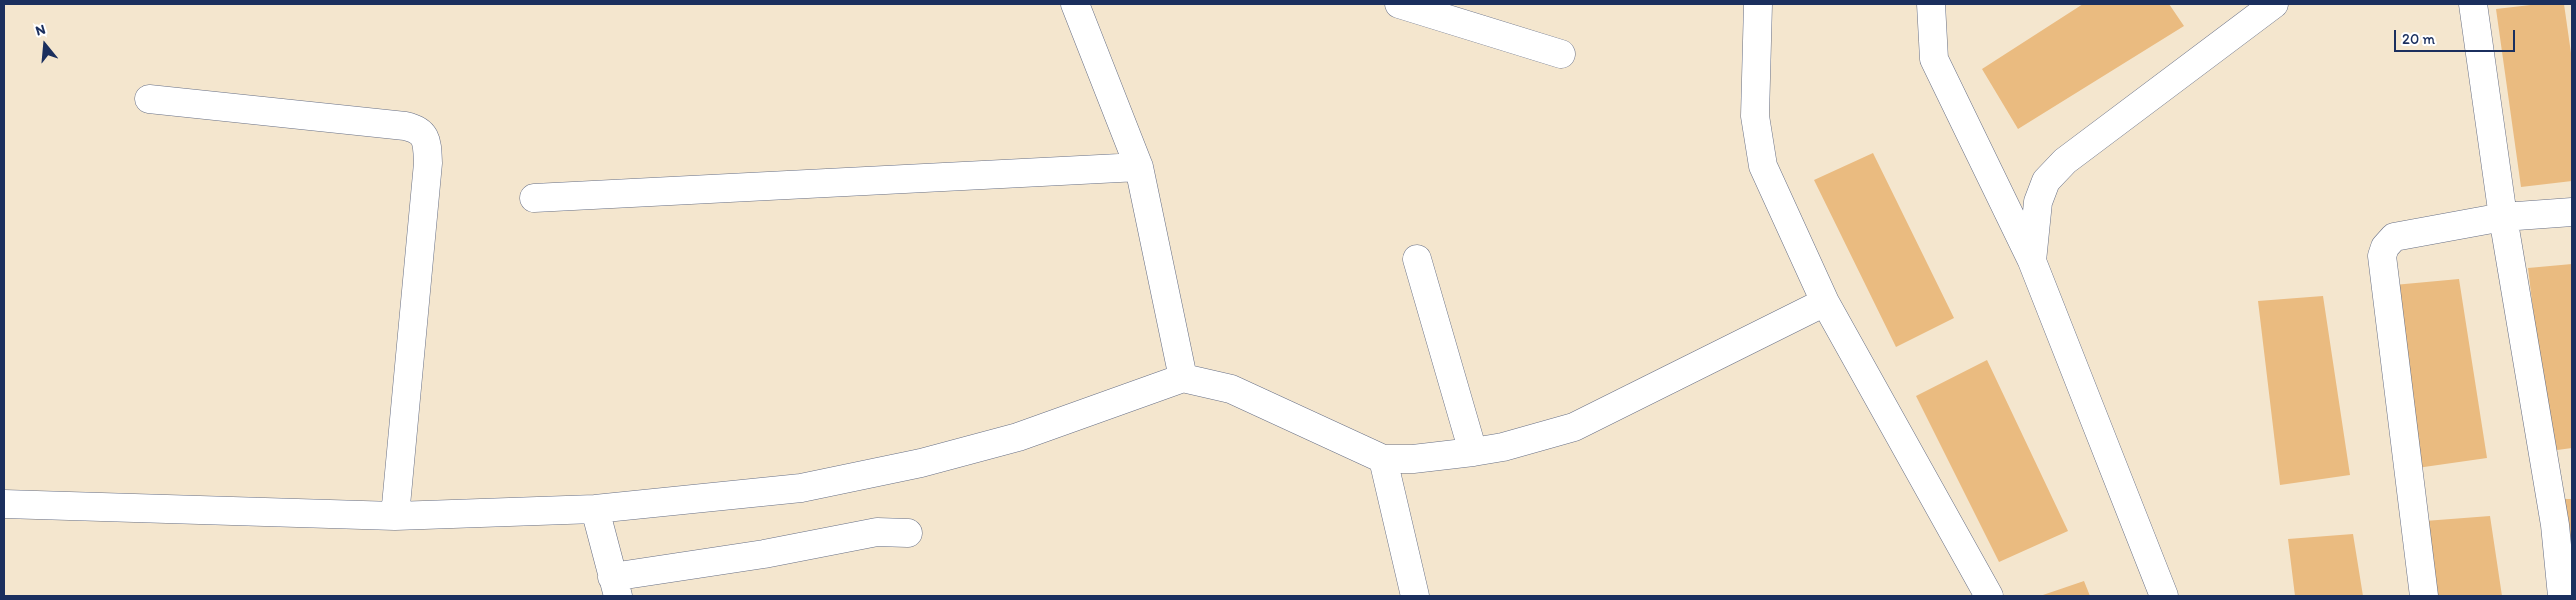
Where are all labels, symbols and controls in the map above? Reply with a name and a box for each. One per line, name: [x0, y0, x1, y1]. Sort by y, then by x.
north arrow: [20, 20, 70, 70]
scale bar: [2396, 20, 2517, 52]
text: N: [33, 21, 47, 40]
text: 20 m: [2402, 30, 2435, 48]

